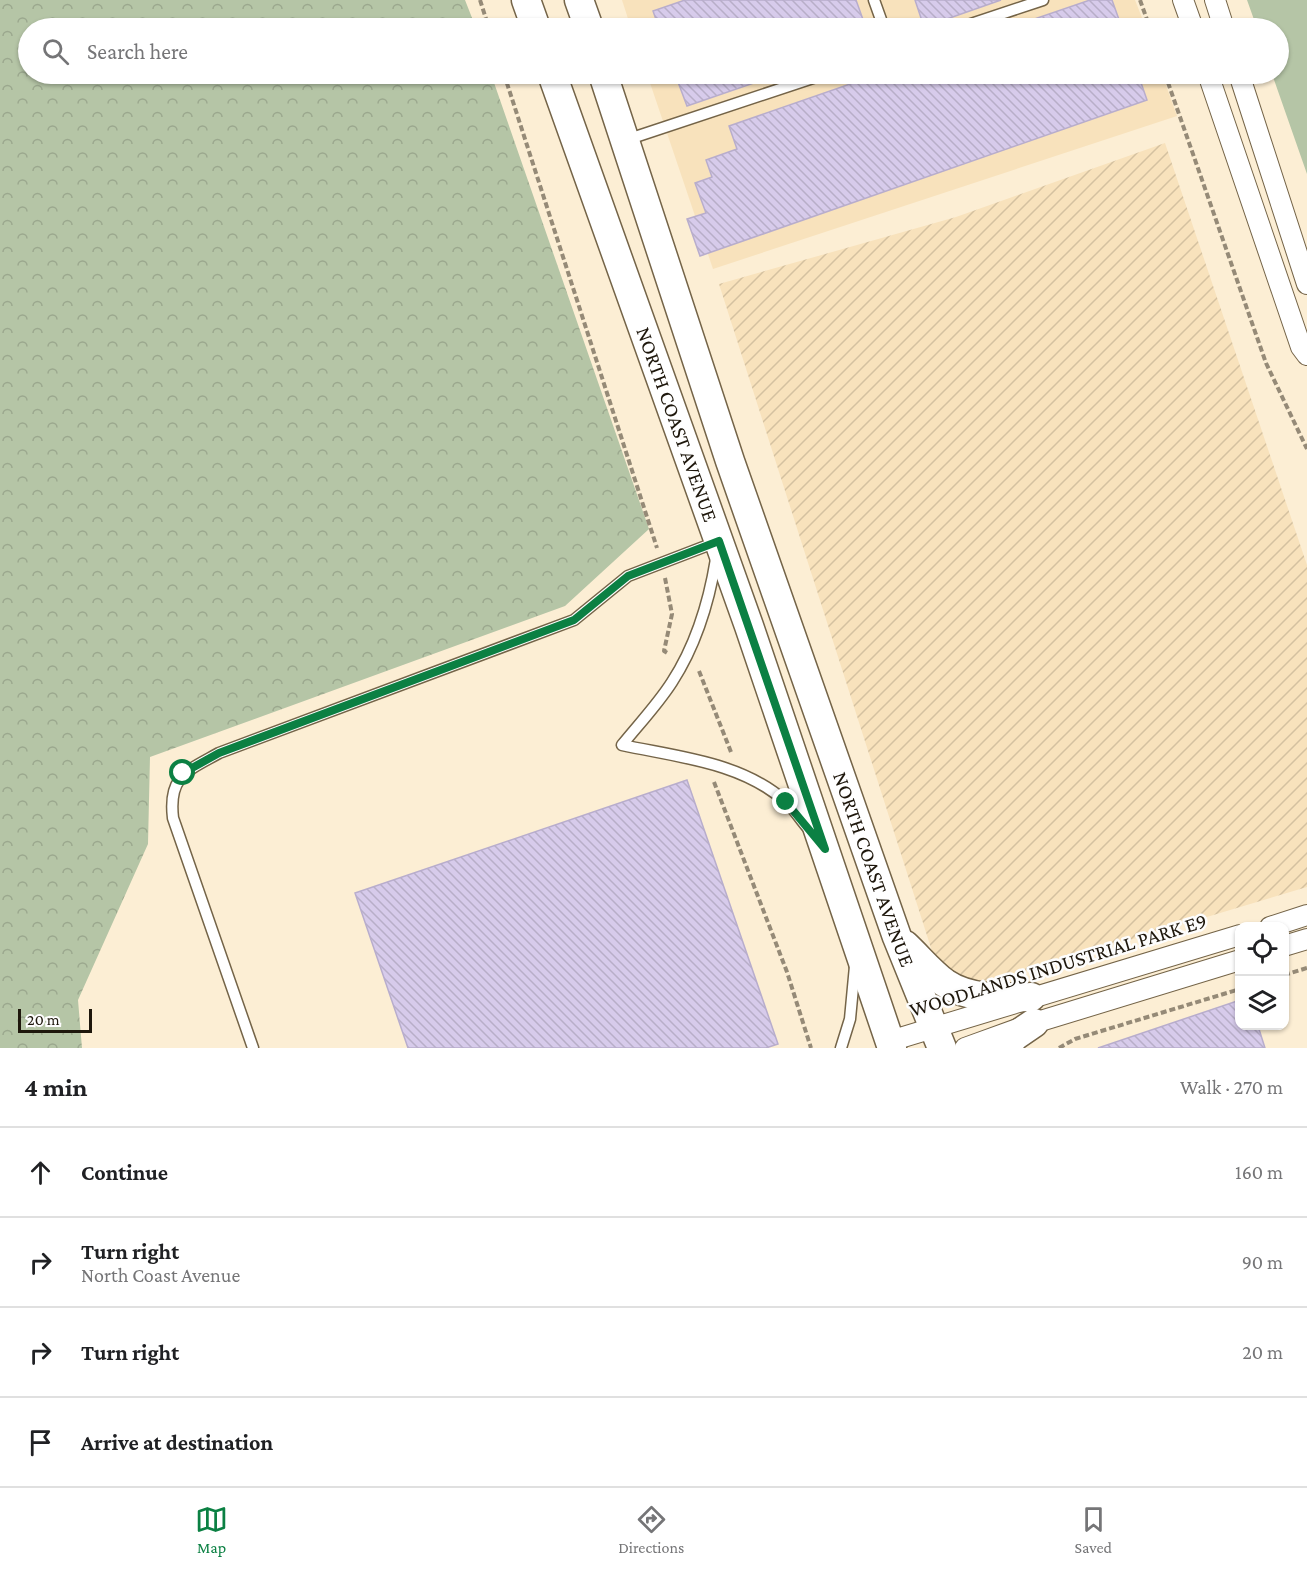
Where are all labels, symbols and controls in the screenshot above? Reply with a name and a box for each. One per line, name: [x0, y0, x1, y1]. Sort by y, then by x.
search box: [18, 18, 1289, 84]
icon: search: [39, 35, 72, 68]
text: Search here: [87, 39, 188, 64]
street label: NORTH COAST AVENUE: [631, 324, 723, 525]
route start: [169, 759, 195, 785]
street label: NORTH COAST AVENUE: [828, 768, 920, 970]
route end: [772, 788, 798, 814]
street label: WOODLANDS INDUSTRIAL PARK E9: [906, 908, 1210, 1022]
map controls: [1235, 922, 1289, 1030]
button: locate: [1235, 922, 1289, 976]
button: layers: [1235, 976, 1289, 1030]
scale bar: [18, 1006, 92, 1034]
text: 20 m: [27, 1011, 60, 1028]
text: 4 min: [24, 1073, 88, 1102]
text: Walk · 270 m: [1180, 1076, 1283, 1098]
icon: ahead: [24, 1156, 57, 1189]
text: Continue: [81, 1160, 168, 1185]
text: 160 m: [1235, 1161, 1283, 1183]
text: Turn right: [81, 1239, 179, 1264]
icon: right: [24, 1246, 57, 1279]
text: 90 m: [1242, 1251, 1283, 1273]
text: North Coast Avenue: [81, 1264, 240, 1286]
icon: right: [24, 1336, 57, 1369]
text: Turn right: [81, 1340, 179, 1365]
text: 20 m: [1242, 1341, 1283, 1363]
icon: arrive: [24, 1426, 57, 1459]
text: Arrive at destination: [81, 1430, 273, 1455]
tab: Map: [195, 1503, 228, 1556]
tab: Directions: [618, 1503, 684, 1556]
tab: Saved: [1074, 1503, 1112, 1556]

